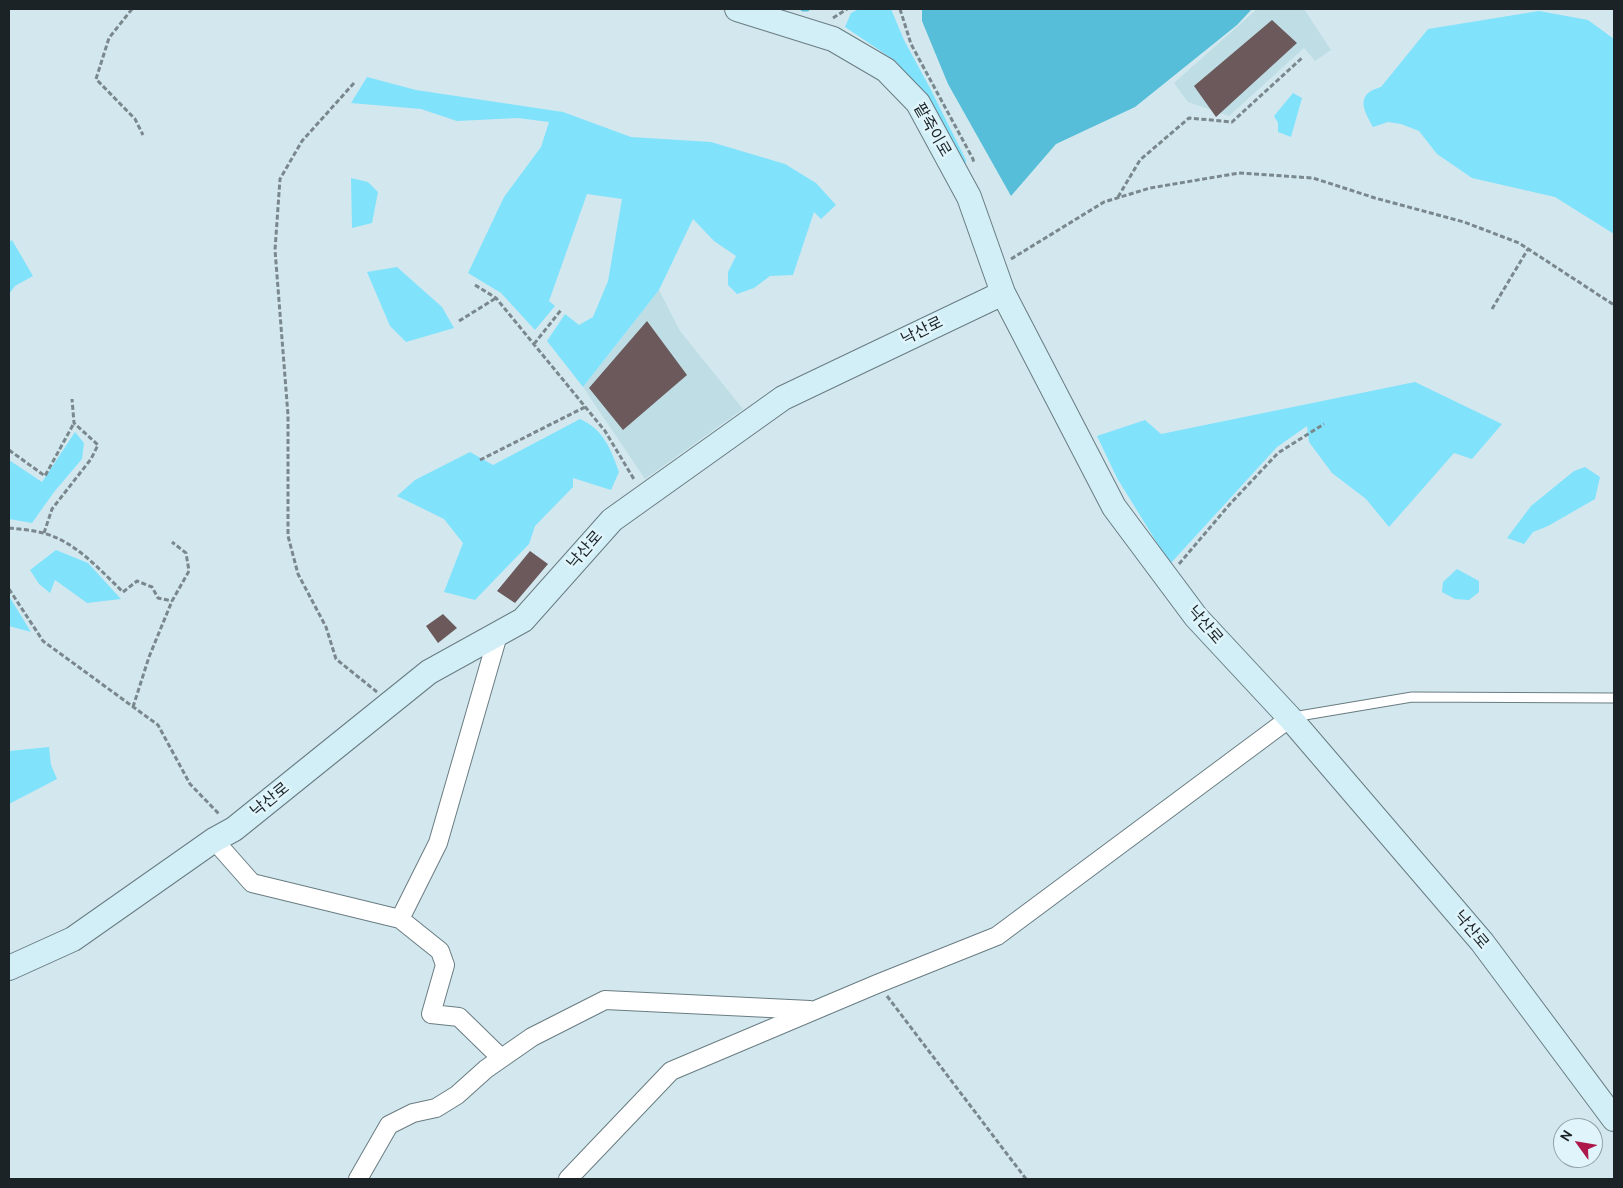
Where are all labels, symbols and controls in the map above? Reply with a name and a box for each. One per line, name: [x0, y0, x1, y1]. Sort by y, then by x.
street label: 팥죽이로: [909, 100, 955, 160]
street label: 낙산로: [898, 313, 946, 349]
street label: 낙산로: [563, 527, 607, 573]
street label: 낙산로: [1183, 602, 1227, 648]
street label: 낙산로: [247, 779, 293, 821]
street label: 낙산로: [1449, 907, 1493, 953]
north arrow: [1553, 1118, 1603, 1168]
text: N: [1556, 1127, 1576, 1145]

